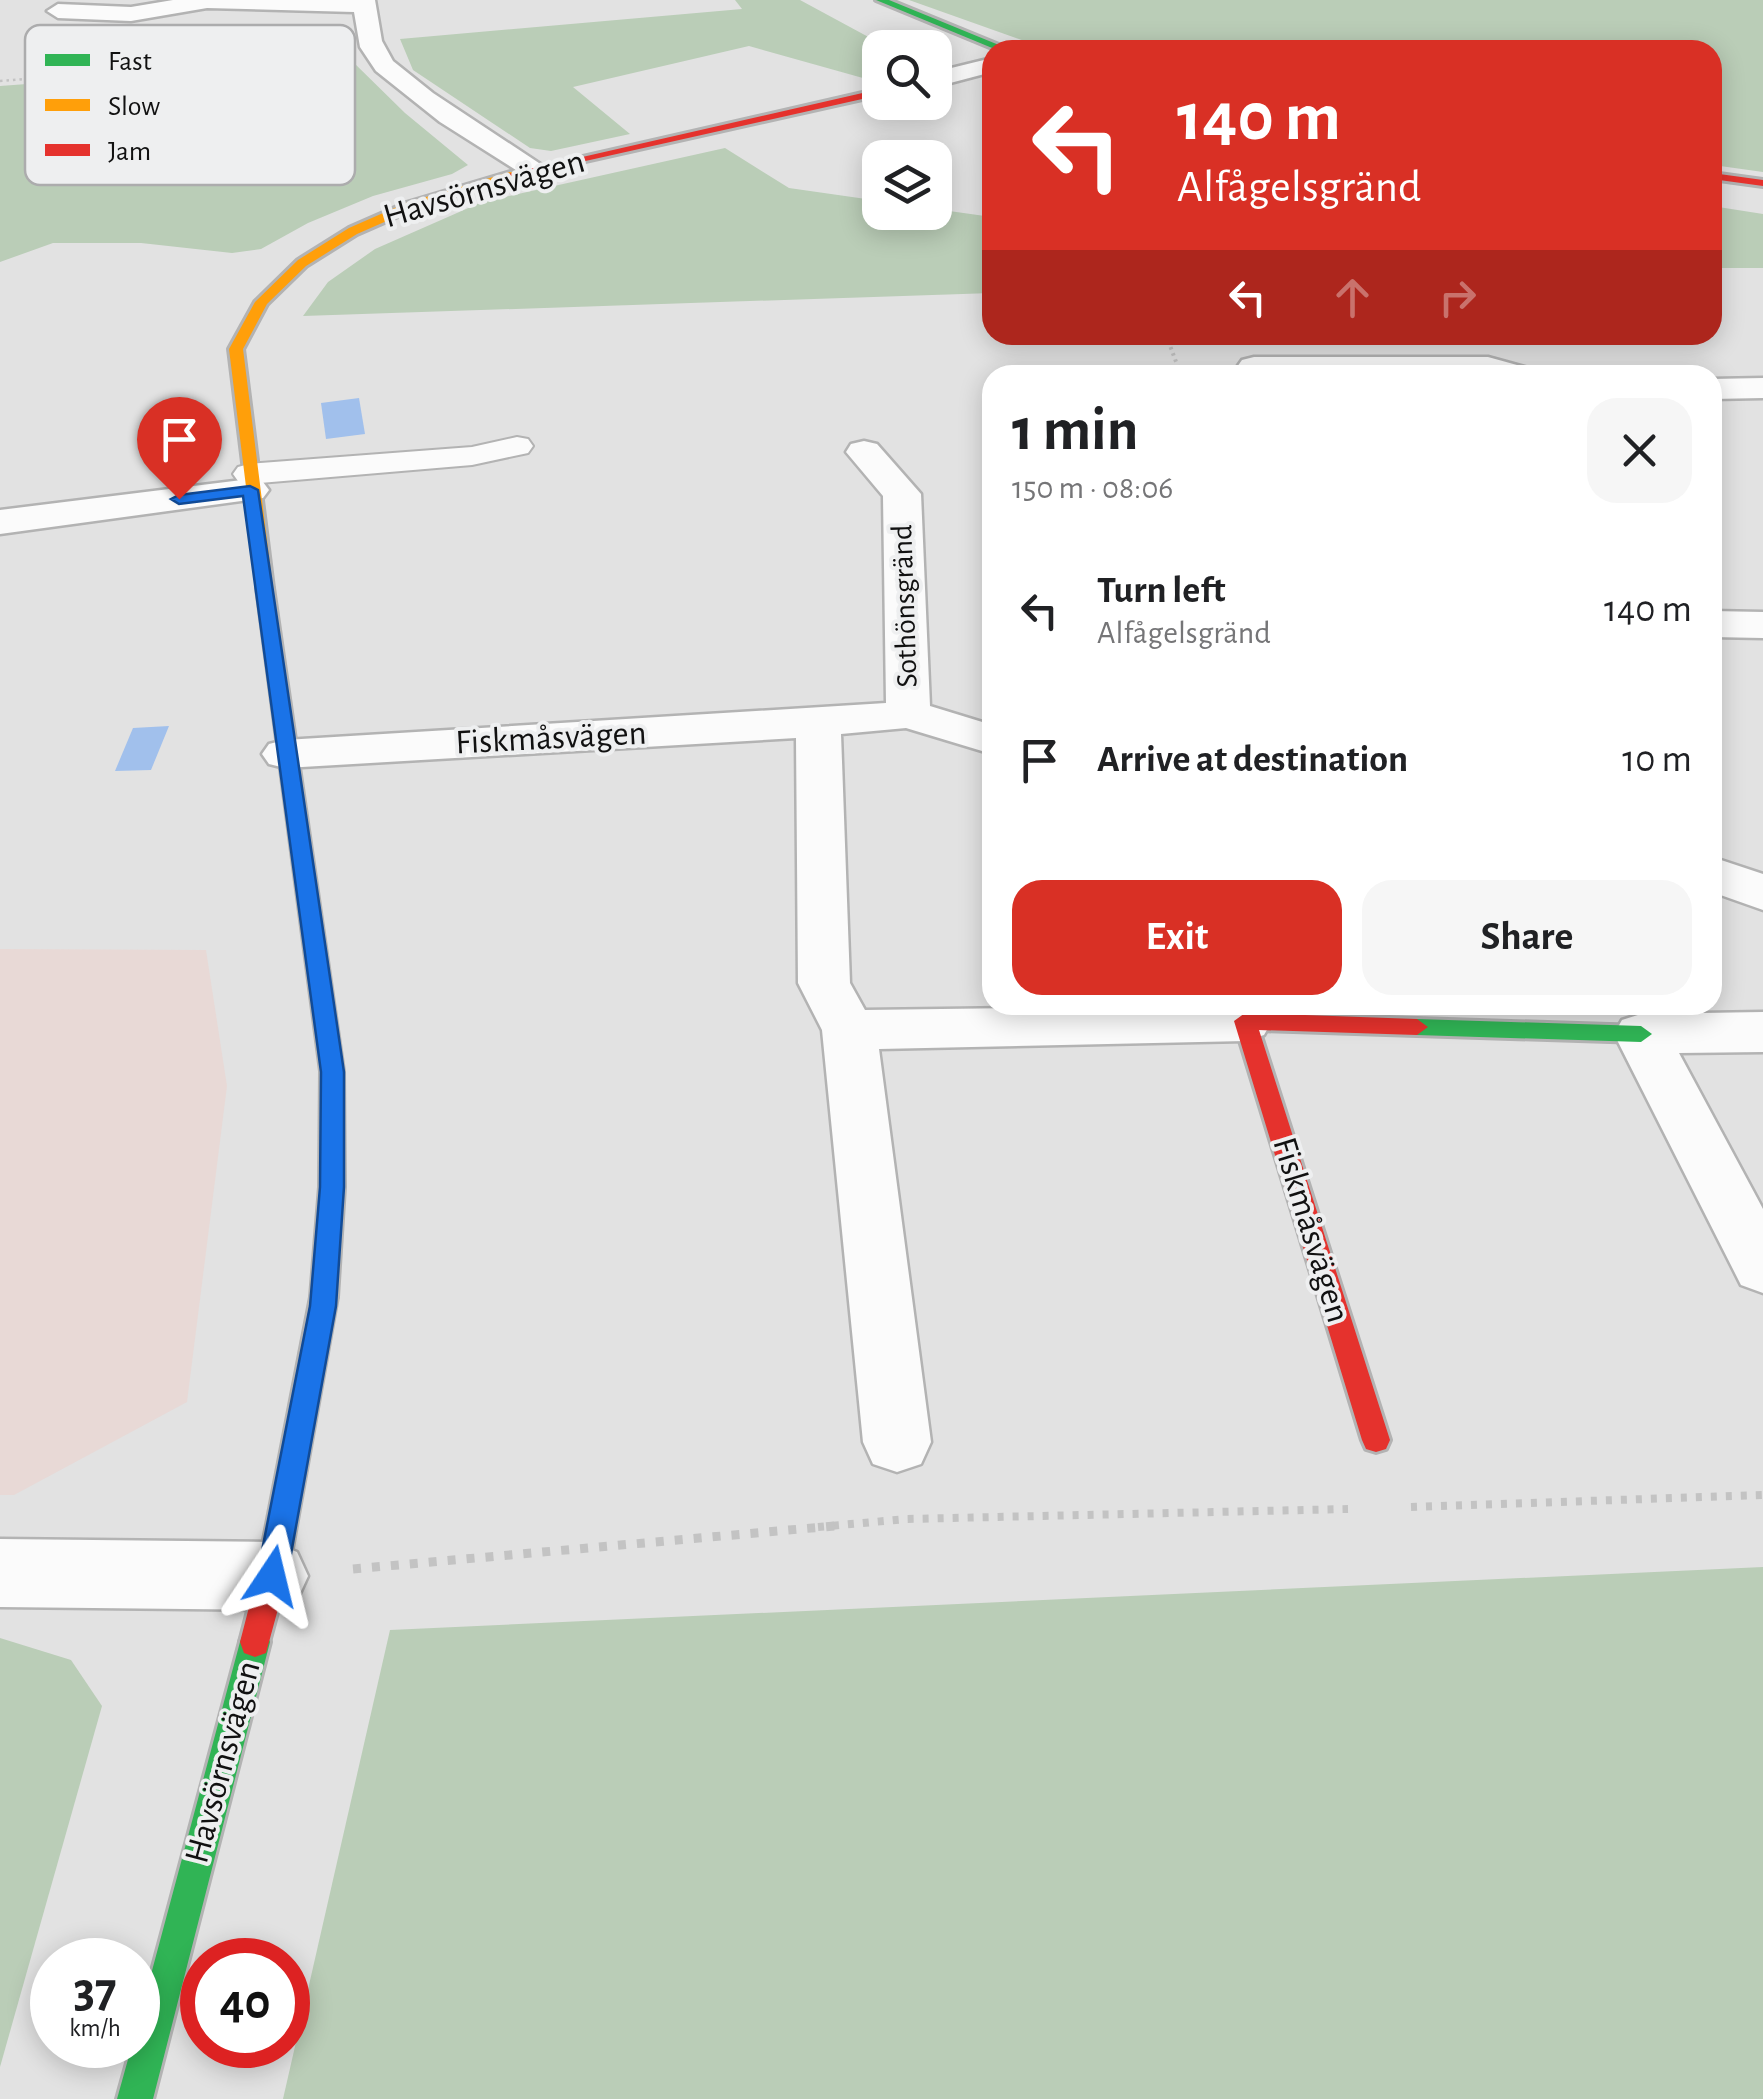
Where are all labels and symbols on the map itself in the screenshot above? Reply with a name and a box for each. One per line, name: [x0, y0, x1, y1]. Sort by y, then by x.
legend: [25, 25, 355, 185]
text: Fast: [108, 48, 152, 76]
text: Slow: [108, 93, 160, 121]
text: Jam: [108, 138, 151, 166]
street label: Havsörnsvägen: [379, 144, 589, 234]
pin: [137, 397, 222, 500]
street label: Sothönsgränd: [887, 524, 923, 688]
street label: Fiskmåsvägen: [455, 716, 647, 760]
street label: Fiskmåsvägen: [1266, 1133, 1356, 1327]
position arrow: [220, 1524, 324, 1628]
street label: Havsörnsvägen: [179, 1657, 267, 1867]
speed limit sign: 40: [180, 1938, 310, 2068]

